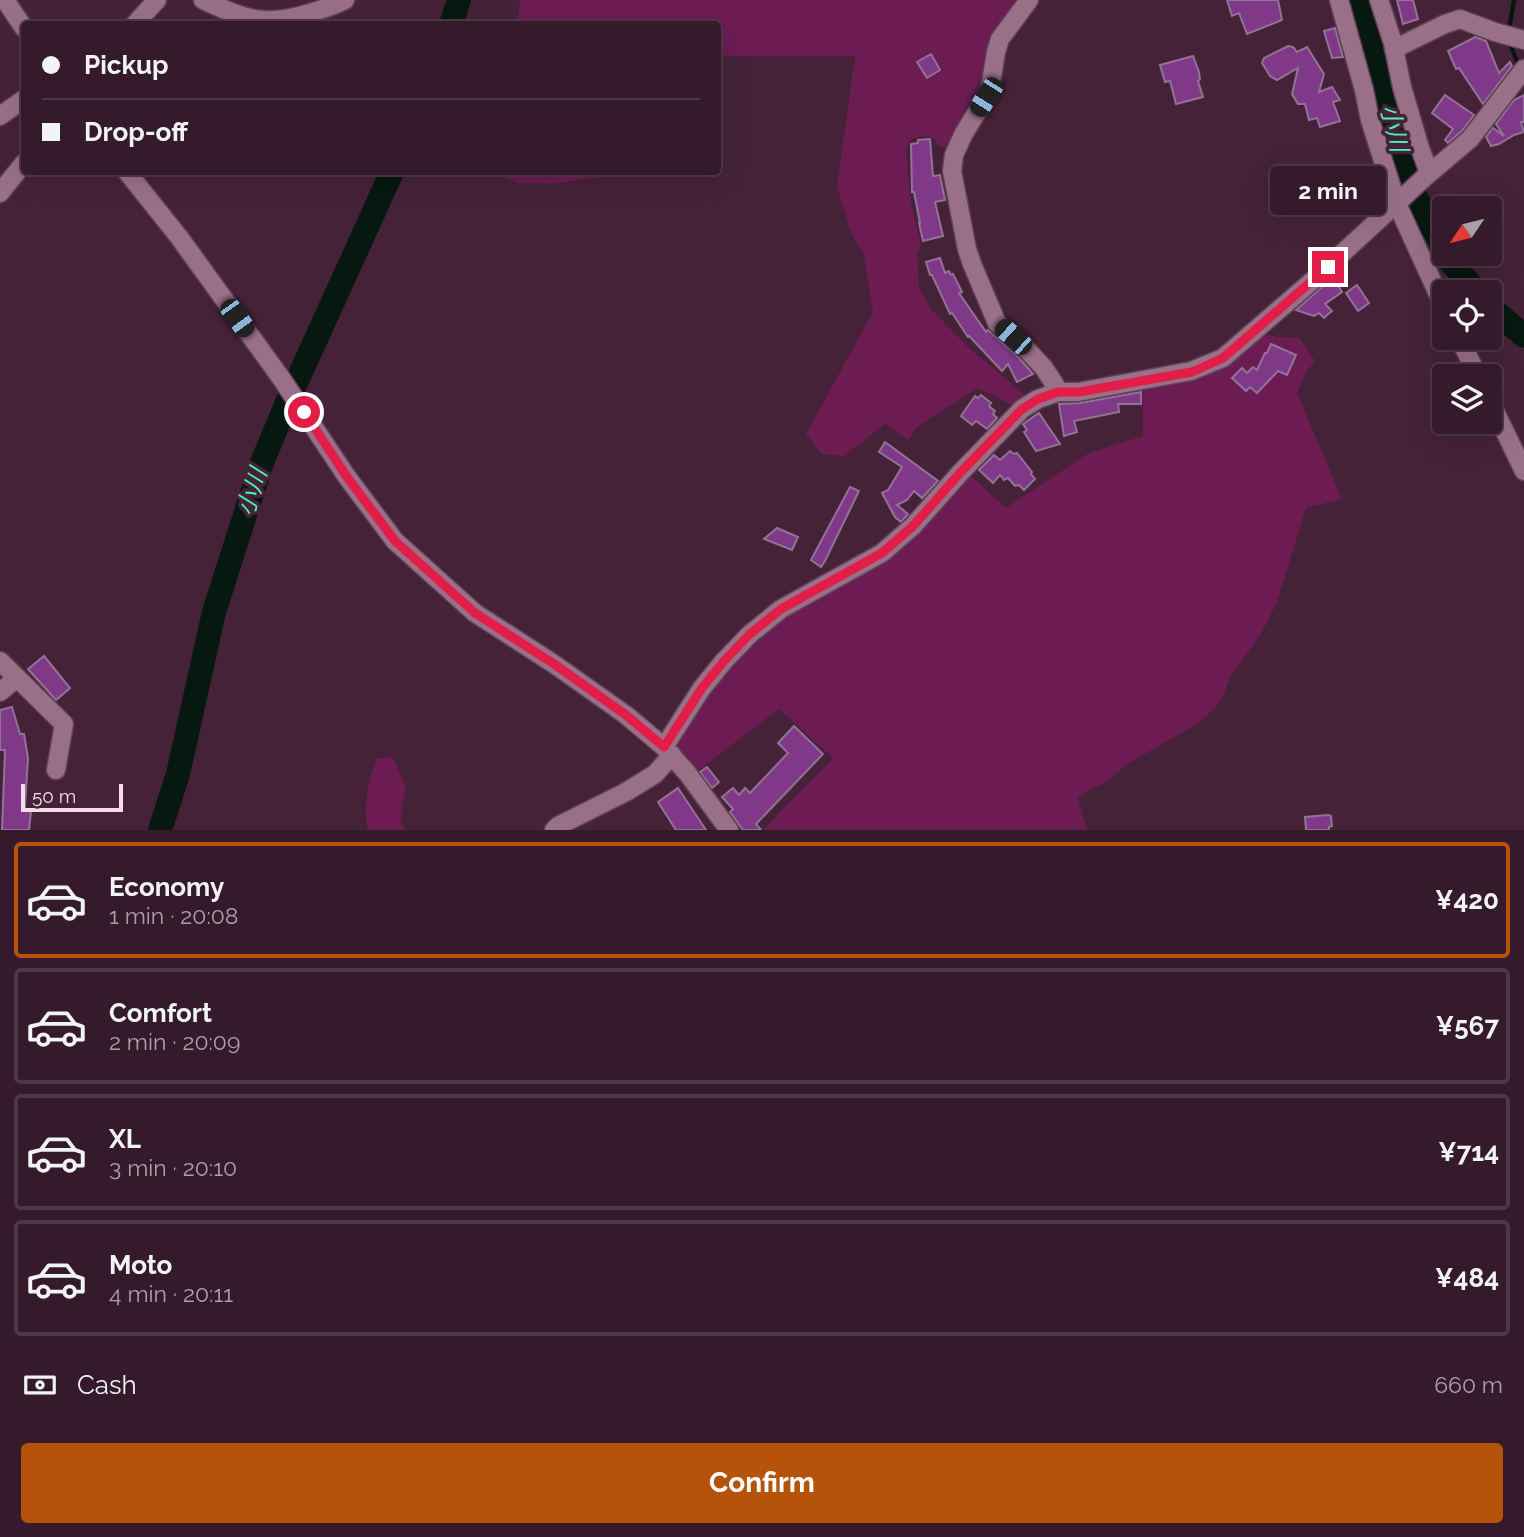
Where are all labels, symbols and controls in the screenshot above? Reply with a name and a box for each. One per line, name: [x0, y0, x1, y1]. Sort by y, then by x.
text: Pickup: [84, 50, 169, 80]
car: [966, 74, 1007, 120]
water label: 小川: [1375, 101, 1415, 158]
text: Drop-off: [84, 117, 188, 147]
callout: 2 min: [1270, 166, 1386, 215]
text: 2 min: [1298, 177, 1358, 204]
north arrow: [1432, 196, 1502, 266]
map controls: [1432, 196, 1502, 434]
route end: [1312, 251, 1344, 283]
button: locate: [1432, 280, 1502, 350]
car: [217, 295, 258, 341]
car: [991, 315, 1036, 359]
button: layers: [1432, 364, 1502, 434]
route start: [288, 396, 320, 428]
water label: 小川: [230, 462, 274, 519]
scale bar: [21, 781, 122, 813]
text: 50 m: [32, 785, 76, 807]
icon: car: [25, 869, 88, 932]
text: Economy: [109, 872, 224, 902]
text: ¥420: [1435, 885, 1499, 915]
text: 1 min · 20:08: [109, 902, 238, 929]
icon: car: [25, 995, 88, 1058]
text: Comfort: [109, 998, 212, 1028]
text: ¥567: [1436, 1011, 1499, 1041]
text: 2 min · 20:09: [109, 1028, 240, 1055]
icon: car: [25, 1121, 88, 1184]
text: XL: [109, 1124, 141, 1154]
text: ¥714: [1438, 1137, 1499, 1167]
text: 3 min · 20:10: [109, 1154, 237, 1181]
icon: car: [25, 1247, 88, 1310]
text: Moto: [109, 1250, 172, 1280]
text: ¥484: [1435, 1263, 1499, 1293]
text: 4 min · 20:11: [109, 1280, 233, 1307]
icon: cash: [21, 1366, 59, 1404]
text: Cash: [77, 1370, 137, 1400]
text: 660 m: [1434, 1371, 1503, 1398]
button: Confirm: [21, 1443, 1503, 1523]

